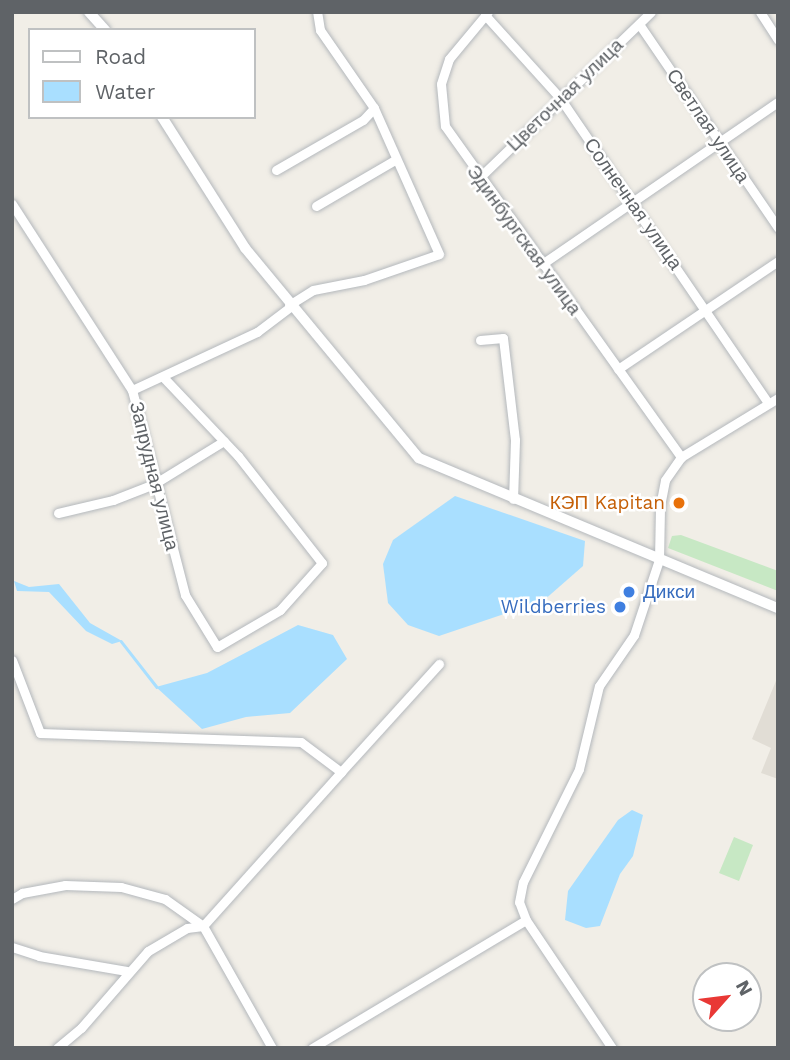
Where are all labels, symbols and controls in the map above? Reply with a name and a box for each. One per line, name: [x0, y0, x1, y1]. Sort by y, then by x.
legend: [28, 28, 256, 119]
street label: Цветочная улица: [502, 34, 628, 156]
text: Road: [95, 44, 146, 69]
street label: Светлая улица: [662, 65, 754, 187]
text: Water: [95, 79, 155, 104]
street label: Солнечная улица: [579, 134, 687, 274]
street label: Эдинбургская улица: [462, 161, 586, 319]
street label: Запрудная улица: [124, 399, 184, 553]
place label: КЭП Kapitan: [550, 492, 665, 514]
marker: КЭП Kapitan: [671, 495, 687, 511]
place label: Дикси: [643, 581, 695, 603]
marker: Дикси: [621, 584, 637, 600]
place label: Wildberries: [501, 596, 606, 618]
marker: Wildberries: [612, 599, 628, 615]
north arrow: [692, 962, 762, 1032]
text: N: [731, 976, 758, 999]

